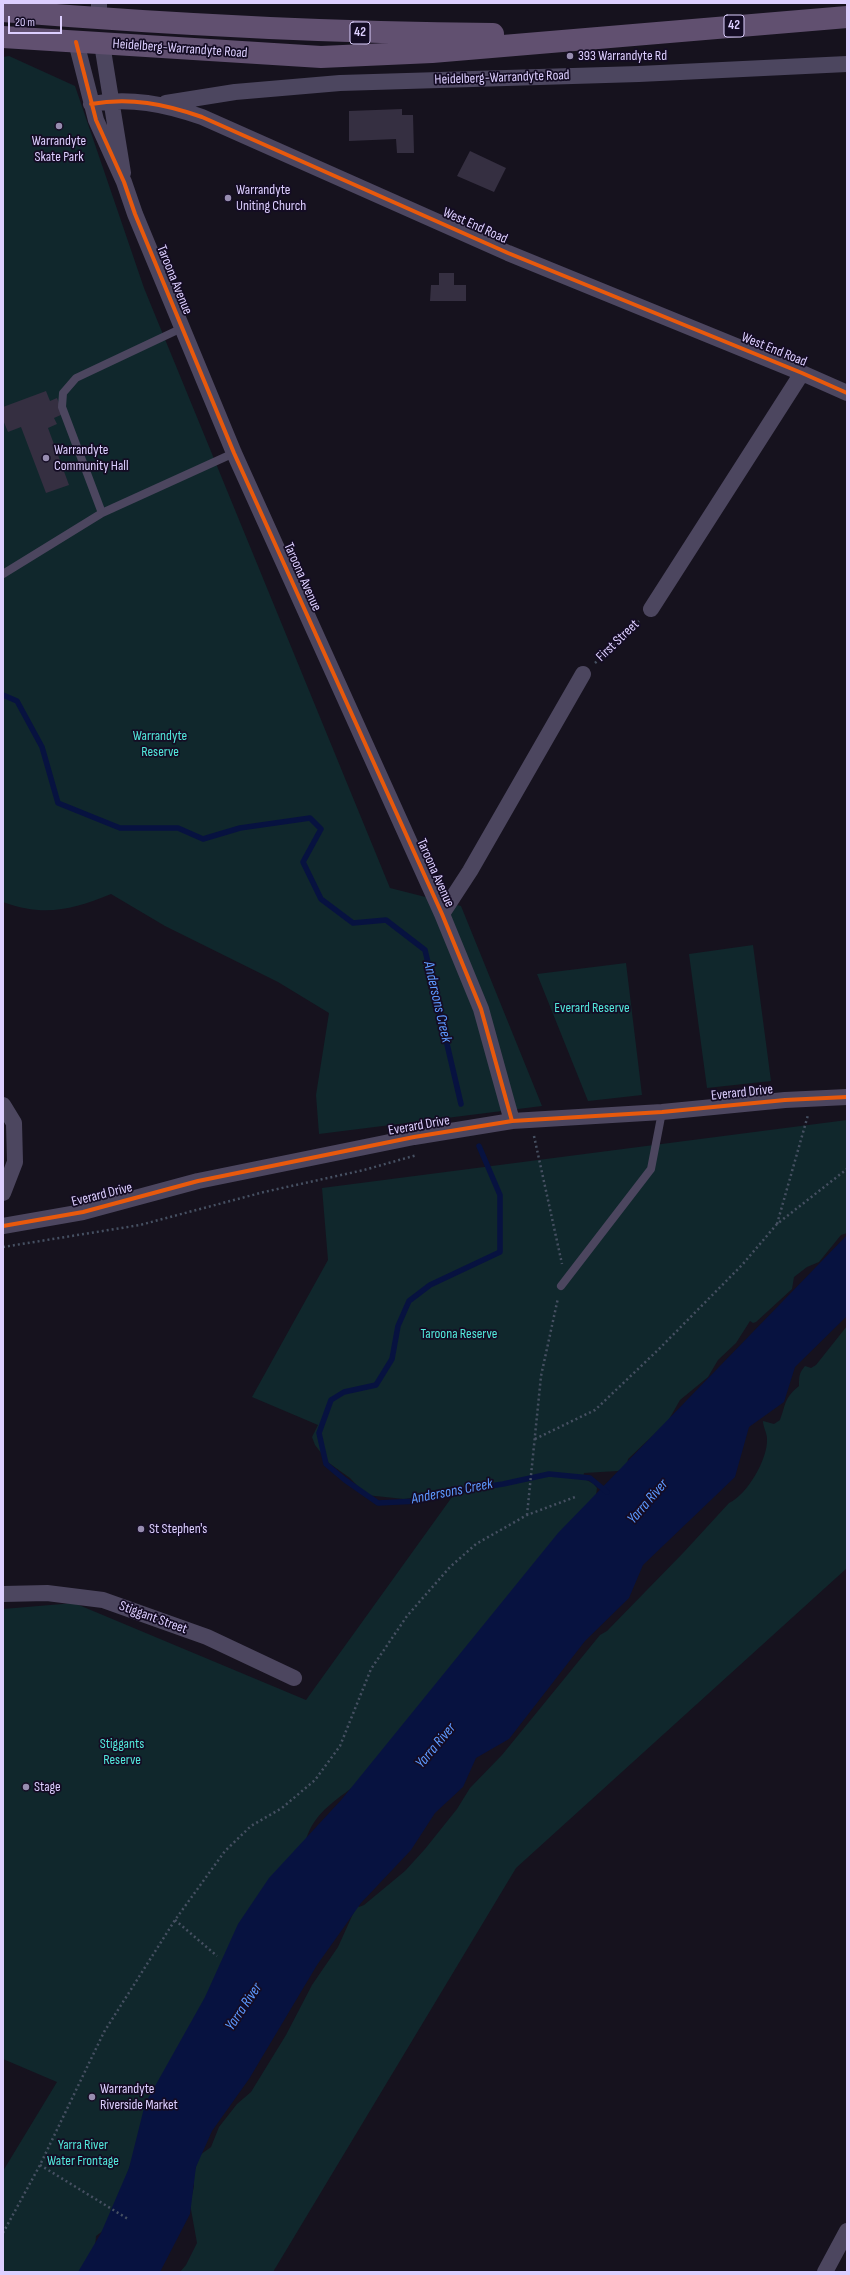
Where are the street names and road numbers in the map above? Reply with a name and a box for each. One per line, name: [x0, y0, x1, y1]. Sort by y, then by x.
road number: 42: [724, 15, 744, 37]
road number: 42: [350, 22, 370, 44]
street label: Heidelberg-Warrandyte Road: [112, 36, 248, 62]
street label: Heidelberg-Warrandyte Road: [434, 67, 570, 89]
street label: West End Road: [440, 204, 510, 248]
street label: Taroona Avenue: [152, 243, 196, 317]
street label: West End Road: [739, 329, 809, 371]
street label: Taroona Avenue: [279, 540, 325, 614]
street label: First Street: [593, 617, 643, 665]
street label: Taroona Avenue: [412, 836, 458, 910]
street label: Everard Drive: [710, 1081, 774, 1105]
street label: Everard Drive: [387, 1112, 451, 1140]
street label: Everard Drive: [70, 1179, 134, 1211]
street label: Stiggant Street: [117, 1598, 189, 1638]

